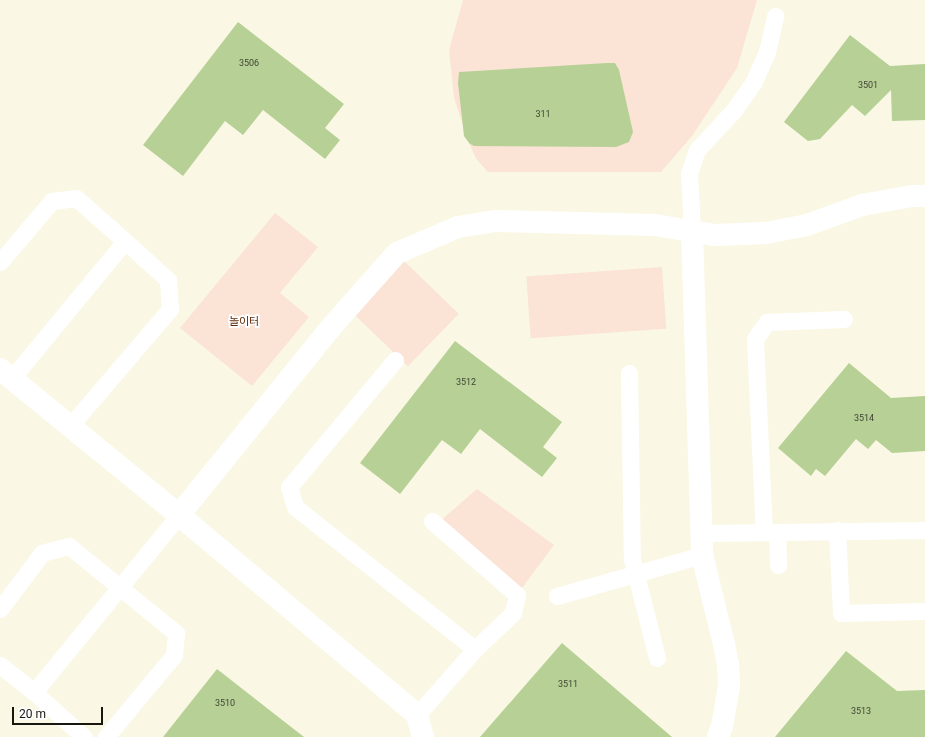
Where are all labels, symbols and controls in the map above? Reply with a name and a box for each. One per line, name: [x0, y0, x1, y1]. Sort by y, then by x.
house number: 3506: [239, 58, 259, 68]
house number: 3501: [858, 80, 878, 90]
house number: 311: [535, 109, 551, 119]
park label: 놀이터: [229, 315, 259, 329]
house number: 3512: [456, 377, 476, 387]
house number: 3514: [854, 413, 874, 423]
house number: 3511: [558, 679, 578, 689]
house number: 3510: [215, 698, 235, 708]
scale bar: [14, 699, 105, 725]
house number: 3513: [851, 706, 871, 716]
text: 20 m: [19, 707, 46, 721]

